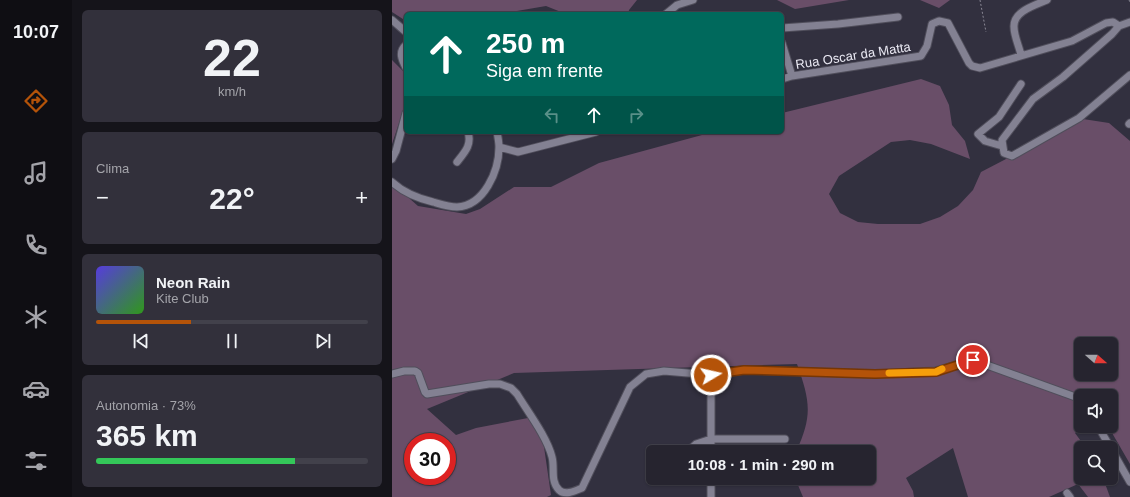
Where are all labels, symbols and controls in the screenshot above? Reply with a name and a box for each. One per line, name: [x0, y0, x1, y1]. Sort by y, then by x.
text: 10:07: [13, 22, 59, 42]
icon: ahead: [420, 28, 472, 80]
text: 250 m: [486, 28, 565, 59]
text: 22: [203, 29, 261, 87]
street label: Rua Oscar da Matta: [794, 39, 912, 72]
text: Siga em frente: [486, 61, 603, 81]
text: km/h: [218, 84, 246, 99]
icon: directions: [22, 87, 50, 115]
icon: left: [541, 104, 563, 126]
icon: ahead: [583, 104, 605, 126]
icon: right: [625, 104, 647, 126]
icon: music: [22, 159, 50, 187]
text: Clima: [96, 161, 129, 176]
text: 22°: [209, 182, 255, 215]
text: −: [96, 185, 109, 210]
text: +: [355, 185, 368, 210]
icon: phone: [22, 231, 50, 259]
text: Neon Rain: [156, 274, 230, 291]
text: Kite Club: [156, 291, 209, 306]
icon: climate: [22, 303, 50, 331]
icon: previous: [130, 330, 152, 352]
icon: pause: [221, 330, 243, 352]
icon: next: [312, 330, 334, 352]
north arrow: [1074, 337, 1118, 381]
map controls: [1074, 337, 1118, 485]
pin: [956, 343, 990, 377]
icon: arrive: [962, 349, 984, 371]
position arrow: [690, 354, 732, 396]
icon: car: [22, 375, 50, 403]
button: sound: [1074, 389, 1118, 433]
text: Autonomia · 73%: [96, 398, 196, 413]
text: 365 km: [96, 419, 198, 452]
speed limit sign: 30: [404, 433, 456, 485]
button: search: [1074, 441, 1118, 485]
icon: filters: [22, 447, 50, 475]
text: 10:08 · 1 min · 290 m: [688, 456, 834, 473]

